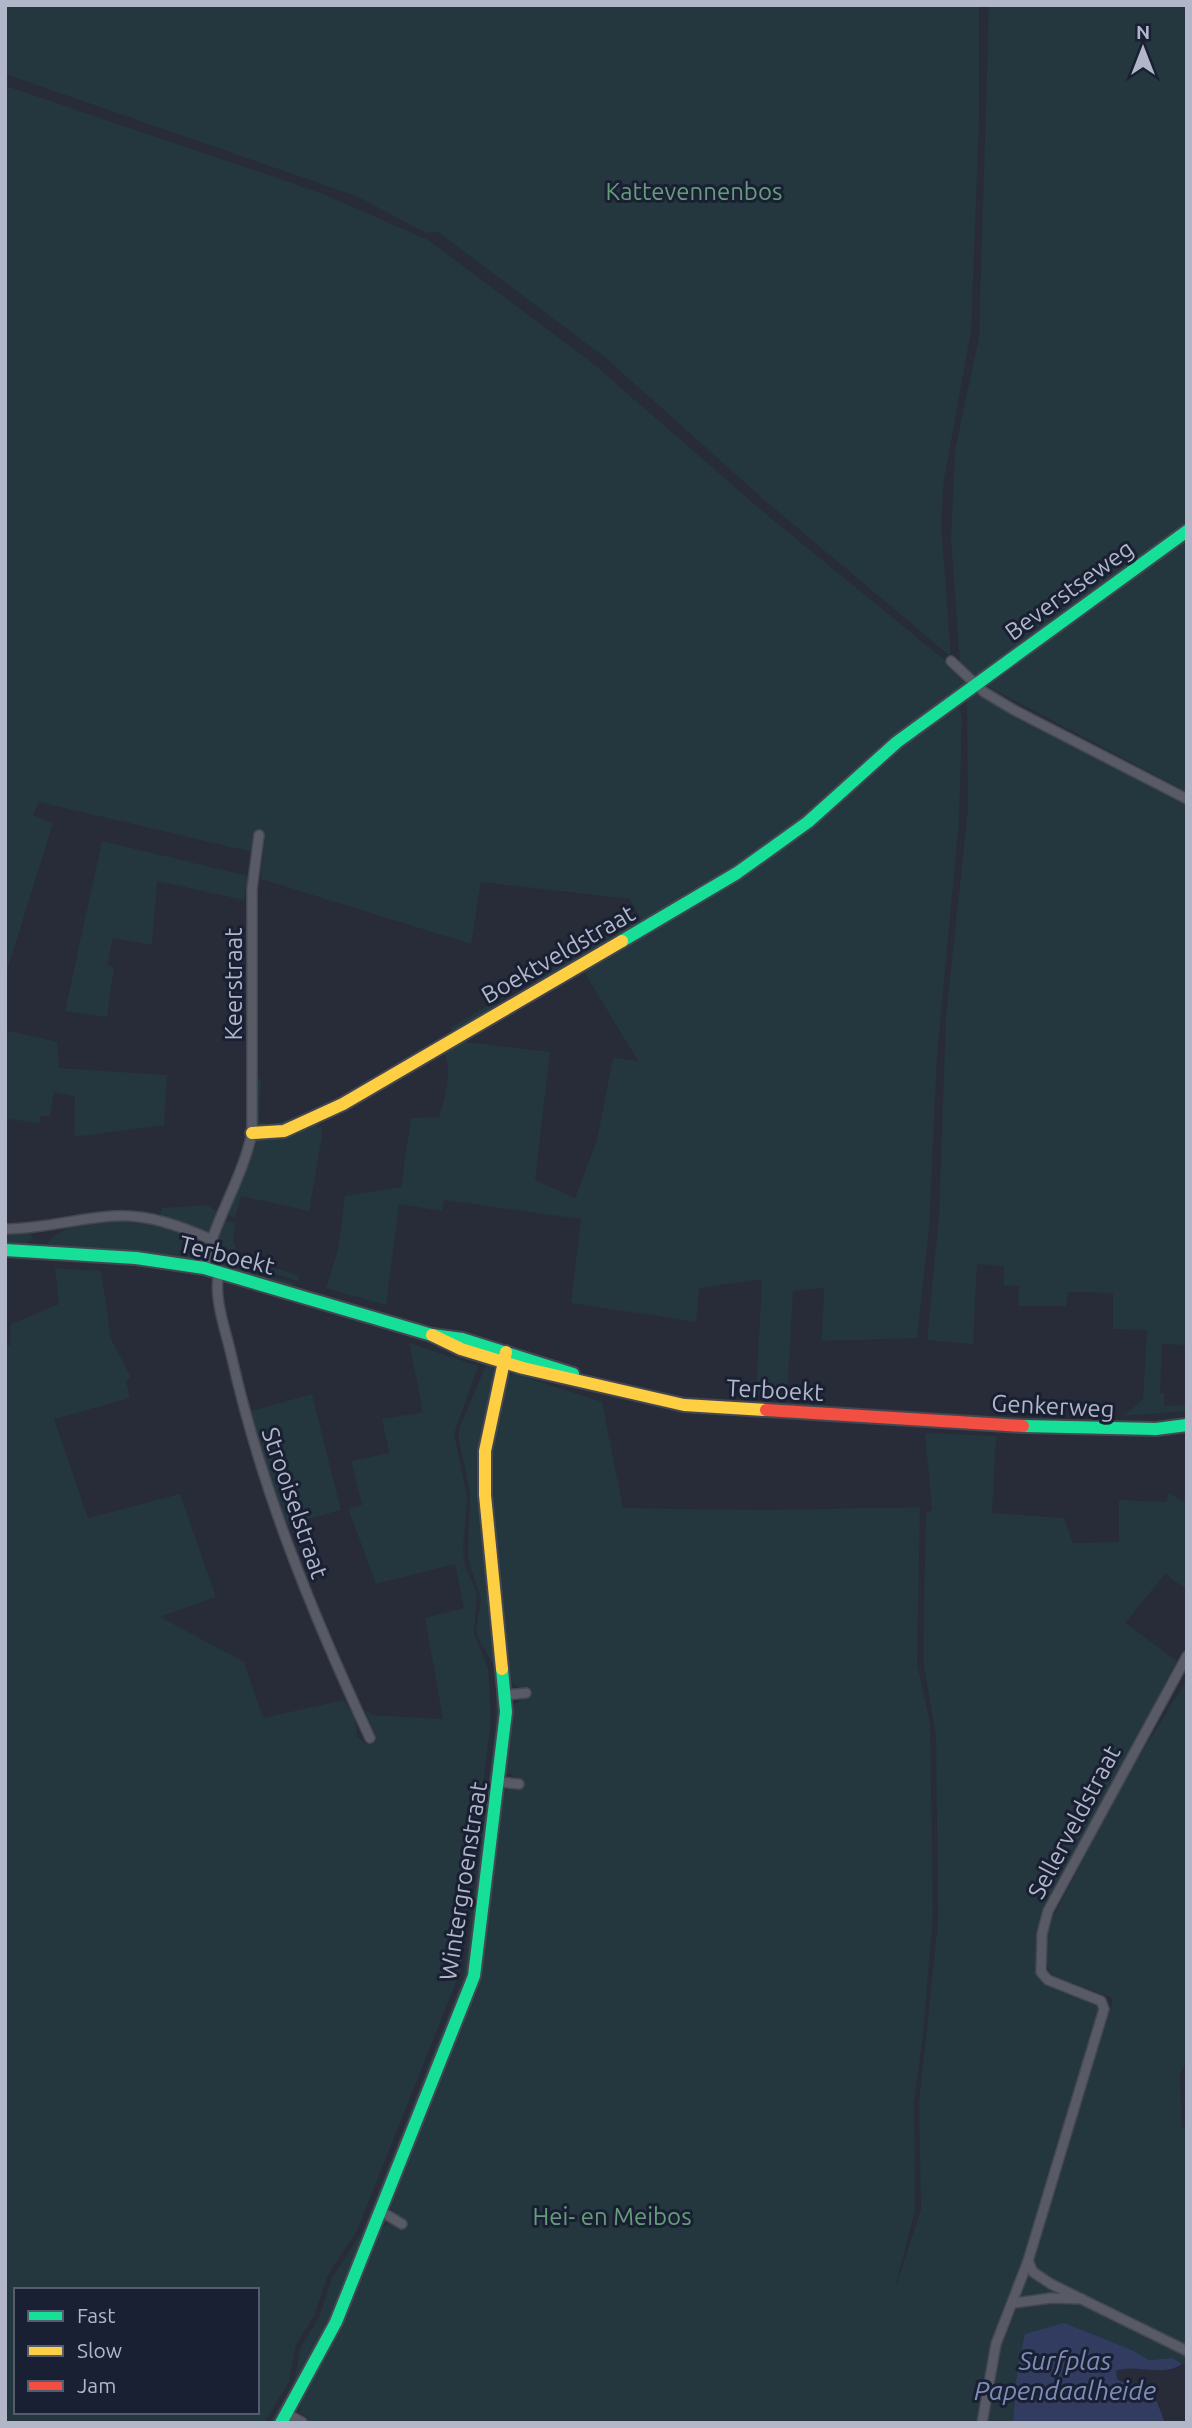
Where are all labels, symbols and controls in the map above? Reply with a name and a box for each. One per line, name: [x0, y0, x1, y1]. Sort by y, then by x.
north arrow: [1108, 14, 1178, 84]
text: N: [1136, 21, 1150, 43]
park label: Kattevennenbos: [606, 178, 782, 205]
street label: Beverstseweg: [1000, 535, 1138, 645]
street label: Boektveldstraat: [477, 899, 640, 1009]
street label: Keerstraat: [220, 927, 247, 1040]
street label: Terboekt: [176, 1230, 278, 1280]
street label: Terboekt: [726, 1374, 825, 1406]
street label: Genkerweg: [991, 1389, 1115, 1423]
street label: Strooiselstraat: [257, 1424, 334, 1583]
street label: Sellerveldstraat: [1022, 1740, 1126, 1903]
street label: Wintergroenstraat: [434, 1779, 492, 1982]
park label: Hei- en Meibos: [532, 2203, 692, 2230]
legend: [14, 2288, 259, 2414]
text: Fast: [77, 2303, 115, 2327]
text: Slow: [77, 2338, 122, 2362]
water label: Surfplas Papendaalheide: [974, 2346, 1156, 2405]
text: Jam: [77, 2373, 116, 2397]

